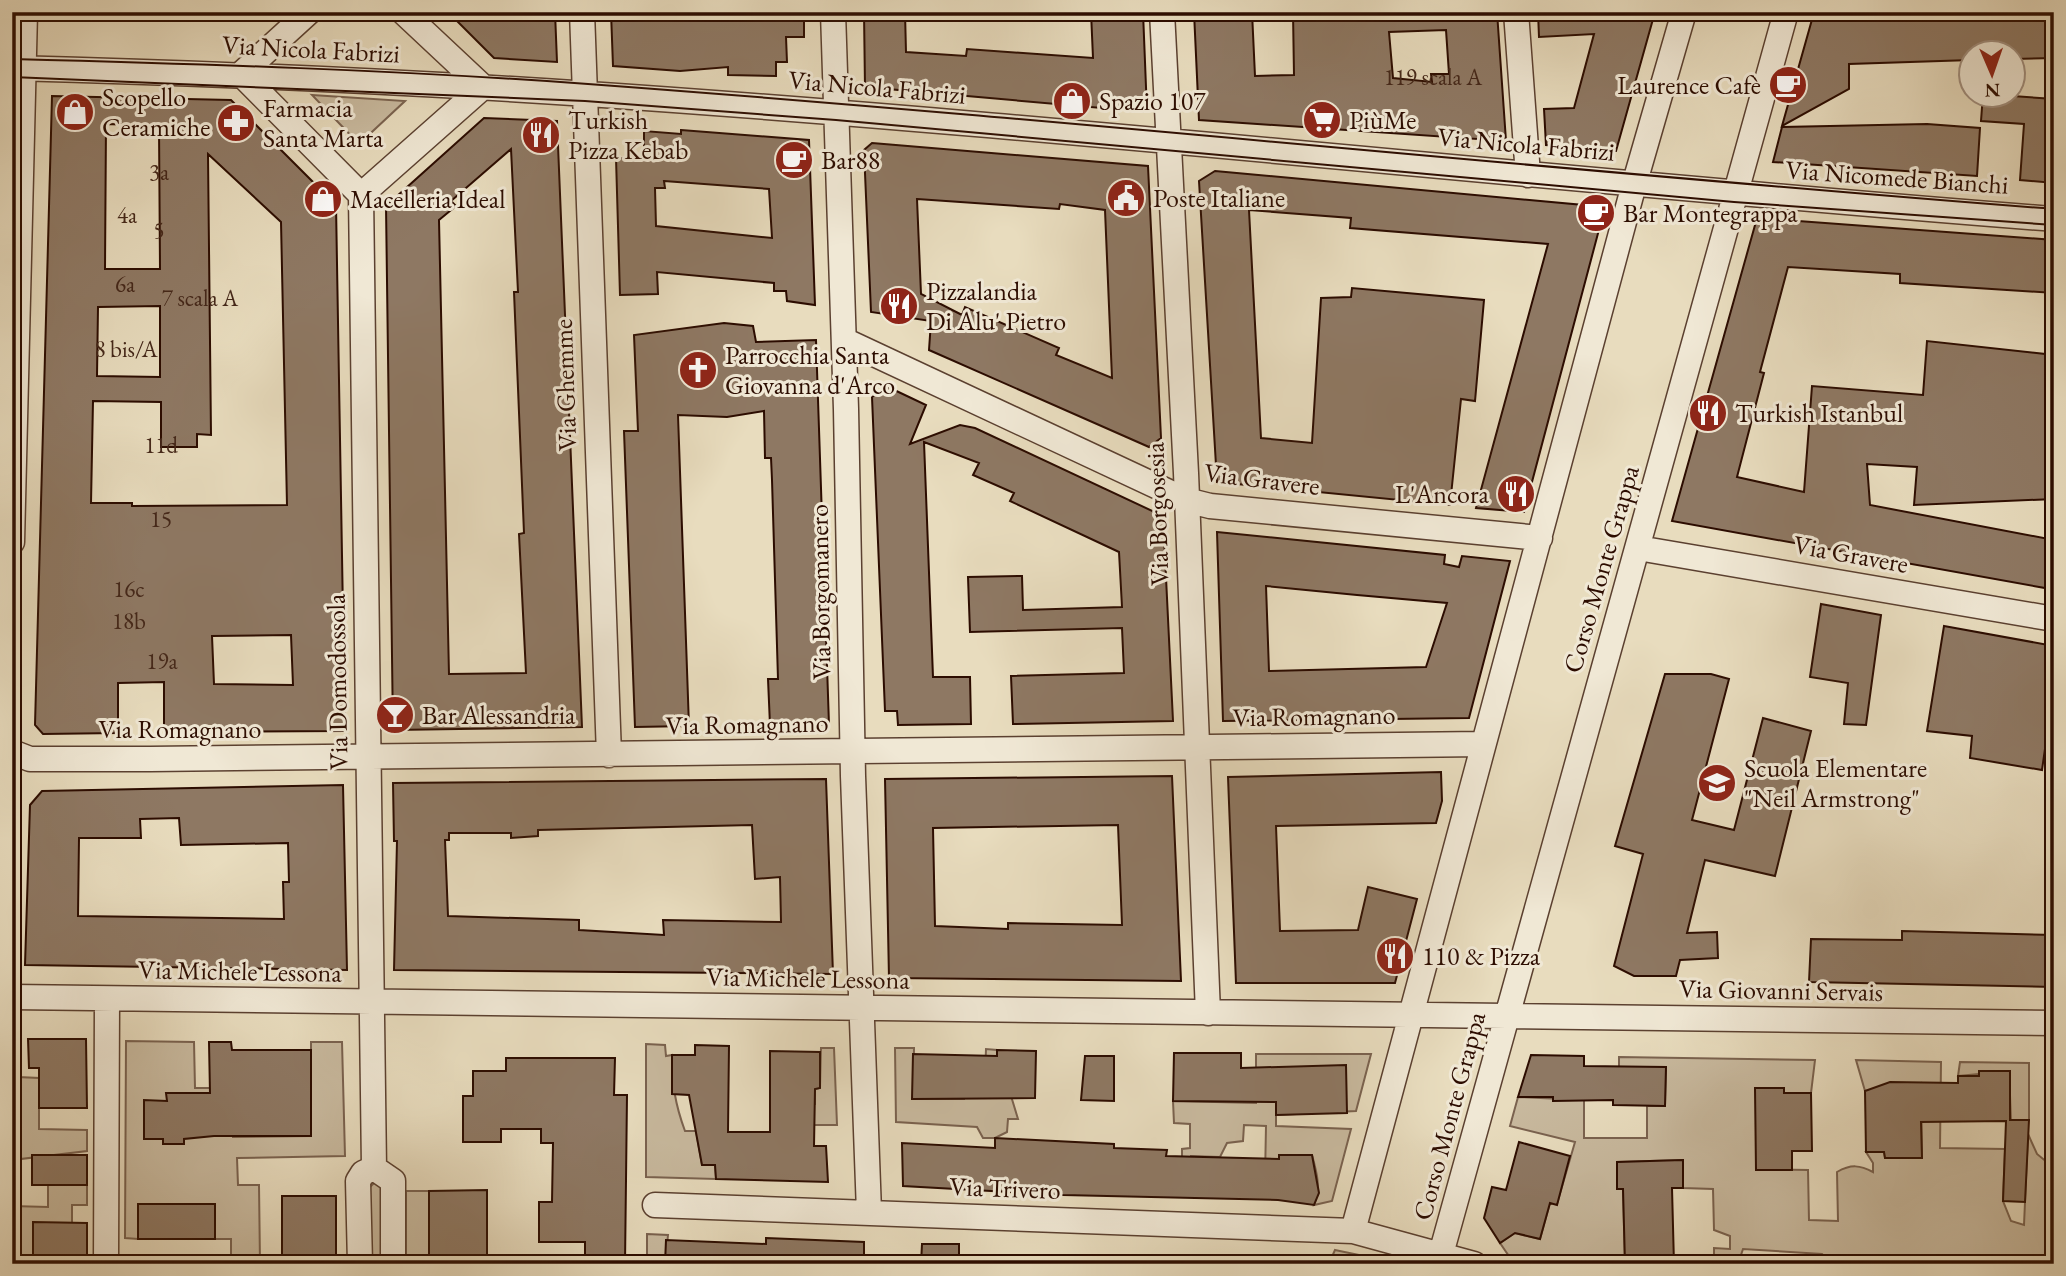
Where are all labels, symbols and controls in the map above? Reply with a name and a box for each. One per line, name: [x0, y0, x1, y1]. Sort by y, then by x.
street label: Via Nicola Fabrizi: [221, 27, 401, 71]
north arrow: [1958, 38, 2028, 108]
street label: Via Nicola Fabrizi: [787, 62, 967, 112]
house number: 119 scala A: [1384, 62, 1483, 92]
cafe icon: Laurence Cafè: [1767, 64, 1809, 106]
place label: Laurence Cafè: [1617, 68, 1761, 102]
text: N: [1984, 78, 2001, 103]
place label: Scopello Ceramiche: [102, 80, 210, 144]
shop icon: Spazio 107: [1051, 80, 1093, 122]
place label: Spazio 107: [1099, 84, 1206, 118]
shop icon: Scopello Ceramiche: [54, 91, 96, 133]
place label: Farmacia Santa Marta: [263, 91, 384, 155]
supermarket icon: PiùMe: [1301, 99, 1343, 141]
pharmacy icon: Farmacia Santa Marta: [215, 102, 257, 144]
place label: Turkish Pizza Kebab: [568, 103, 688, 167]
place label: PiùMe: [1349, 103, 1416, 137]
restaurant icon: Turkish Pizza Kebab: [520, 114, 562, 156]
street label: Via Nicola Fabrizi: [1436, 119, 1616, 169]
cafe icon: Bar88: [773, 139, 815, 181]
place label: Bar88: [821, 143, 880, 177]
street label: Via Nicomede Bianchi: [1784, 152, 2010, 202]
house number: 3a: [149, 157, 170, 187]
public building icon: Poste Italiane: [1105, 177, 1147, 219]
shop icon: Macelleria Ideal: [302, 178, 344, 220]
place label: Poste Italiane: [1153, 181, 1285, 215]
place label: Macelleria Ideal: [350, 182, 505, 216]
cafe icon: Bar Montegrappa: [1575, 192, 1617, 234]
place label: Bar Montegrappa: [1623, 196, 1798, 230]
house number: 4a: [117, 200, 138, 230]
house number: 5: [153, 215, 165, 245]
house number: 6a: [115, 269, 136, 299]
place label: Pizzalandia Di Alu' Pietro: [926, 274, 1066, 338]
house number: 7 scala A: [162, 283, 239, 313]
restaurant icon: Pizzalandia Di Alu' Pietro: [878, 285, 920, 327]
street label: Via Ghemme: [546, 318, 584, 452]
house number: 8 bis/A: [94, 334, 159, 364]
place label: Parrocchia Santa Giovanna d'Arco: [725, 338, 895, 402]
church icon: Parrocchia Santa Giovanna d'Arco: [677, 349, 719, 391]
restaurant icon: Turkish Istanbul: [1687, 392, 1729, 434]
place label: Turkish Istanbul: [1735, 396, 1903, 430]
house number: 11d: [144, 430, 178, 460]
street label: Via Borgosesia: [1137, 441, 1176, 586]
street label: Via Gravere: [1202, 455, 1322, 503]
street label: Corso Monte Grappa: [1555, 461, 1647, 677]
restaurant icon: L'Ancora: [1495, 473, 1537, 515]
place label: L'Ancora: [1395, 477, 1490, 511]
house number: 15: [150, 504, 172, 534]
street label: Via Borgomanero: [801, 504, 839, 680]
street label: Via Gravere: [1791, 527, 1911, 581]
house number: 16c: [113, 574, 145, 604]
street label: Via Domodossola: [318, 593, 356, 770]
house number: 18b: [112, 606, 146, 636]
house number: 19a: [146, 646, 178, 676]
bar icon: Bar Alessandria: [374, 694, 416, 736]
place label: Bar Alessandria: [422, 698, 576, 732]
street label: Via Romagnano: [1232, 698, 1396, 734]
street label: Via Romagnano: [665, 706, 829, 742]
street label: Via Romagnano: [99, 712, 261, 746]
place label: Scuola Elementare "Neil Armstrong": [1744, 751, 1927, 815]
school or university icon: Scuola Elementare "Neil Armstrong": [1696, 762, 1738, 804]
restaurant icon: 110 & Pizza: [1374, 935, 1416, 977]
place label: 110 & Pizza: [1422, 939, 1541, 973]
street label: Via Michele Lessona: [138, 952, 343, 990]
street label: Via Michele Lessona: [706, 959, 911, 997]
street label: Via Giovanni Servais: [1679, 971, 1883, 1009]
street label: Corso Monte Grappa: [1405, 1007, 1493, 1224]
street label: Via Trivero: [949, 1169, 1061, 1207]

